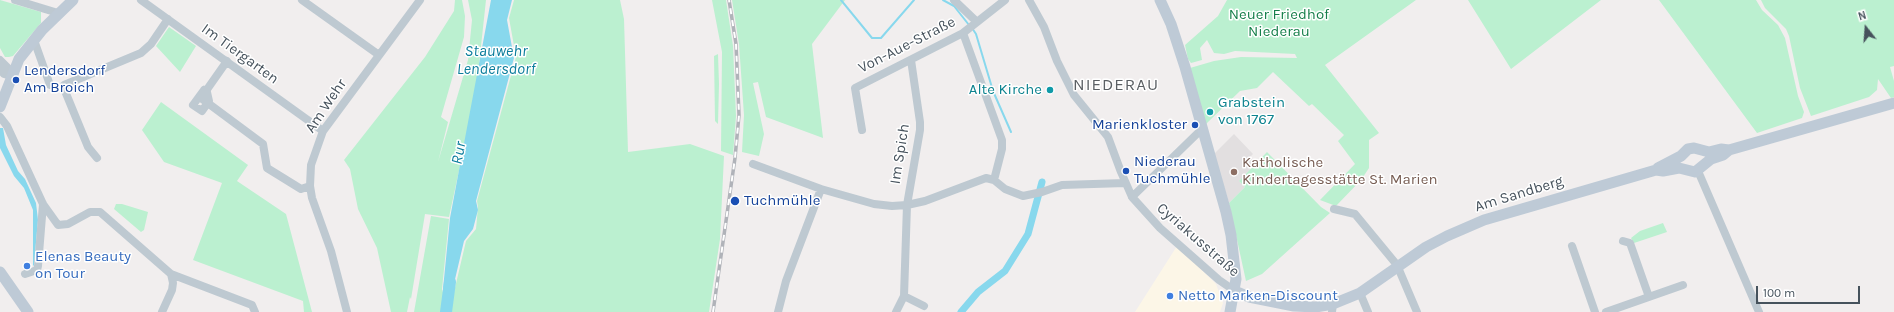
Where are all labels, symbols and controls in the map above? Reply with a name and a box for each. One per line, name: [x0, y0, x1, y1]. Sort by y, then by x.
park label: Neuer Friedhof Niederau: [1229, 6, 1329, 41]
north arrow: [1846, 8, 1886, 48]
text: N: [1857, 9, 1868, 23]
street label: Von-Aue-Straße: [856, 13, 958, 77]
street label: Im Tiergarten: [198, 20, 282, 88]
water label: Stauwehr Lendersdorf: [457, 41, 535, 79]
place label: Lendersdorf Am Broich: [24, 62, 105, 97]
marker: Lendersdorf Am Broich: [11, 75, 21, 85]
district label: NIEDERAU: [1073, 75, 1159, 95]
street label: Am Wehr: [301, 76, 351, 136]
place label: Alte Kirche: [969, 81, 1042, 99]
marker: Alte Kirche: [1045, 85, 1055, 95]
place label: Grabstein von 1767: [1218, 94, 1285, 129]
marker: Grabstein von 1767: [1205, 107, 1215, 117]
place label: Marienkloster: [1092, 116, 1187, 134]
marker: Marienkloster: [1190, 120, 1200, 130]
street label: Im Spich: [886, 123, 914, 185]
water label: Rur: [447, 140, 471, 166]
place label: Niederau Tuchmühle: [1134, 153, 1210, 188]
place label: Katholische Kindertagesstätte St. Marien: [1242, 154, 1437, 189]
marker: Niederau Tuchmühle: [1121, 166, 1131, 176]
marker: Katholische Kindertagesstätte St. Marien: [1229, 167, 1239, 177]
street label: Am Sandberg: [1473, 172, 1565, 216]
place label: Tuchmühle: [744, 192, 820, 210]
marker: Tuchmühle: [729, 195, 741, 207]
street label: Cyriakusstraße: [1153, 199, 1243, 281]
place label: Elenas Beauty on Tour: [35, 248, 131, 283]
marker: Elenas Beauty on Tour: [22, 261, 32, 271]
scale bar: [1758, 278, 1862, 304]
text: 100 m: [1763, 286, 1795, 300]
place label: Netto Marken-Discount: [1178, 287, 1338, 305]
marker: Netto Marken-Discount: [1165, 291, 1175, 301]

